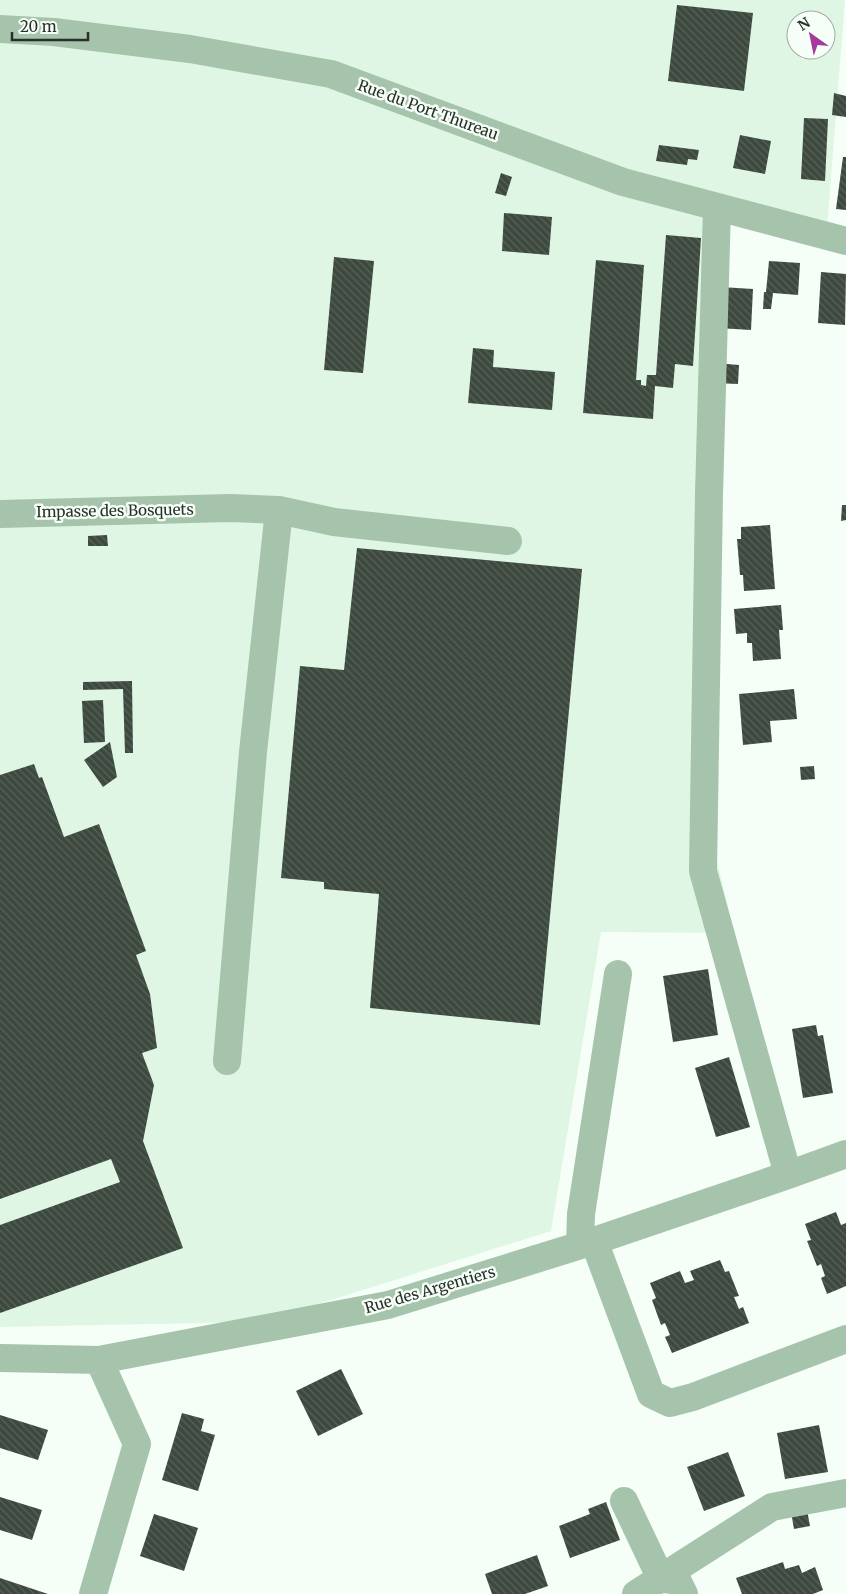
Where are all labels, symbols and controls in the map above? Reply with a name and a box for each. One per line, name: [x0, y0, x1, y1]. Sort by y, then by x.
scale bar: [12, 10, 89, 42]
north arrow: [786, 10, 836, 60]
text: N: [794, 14, 813, 35]
text: 20 m: [20, 17, 57, 36]
street label: Rue du Port Thureau: [355, 75, 501, 144]
street label: Impasse des Bosquets: [36, 500, 194, 521]
street label: Rue des Argentiers: [362, 1262, 497, 1317]

